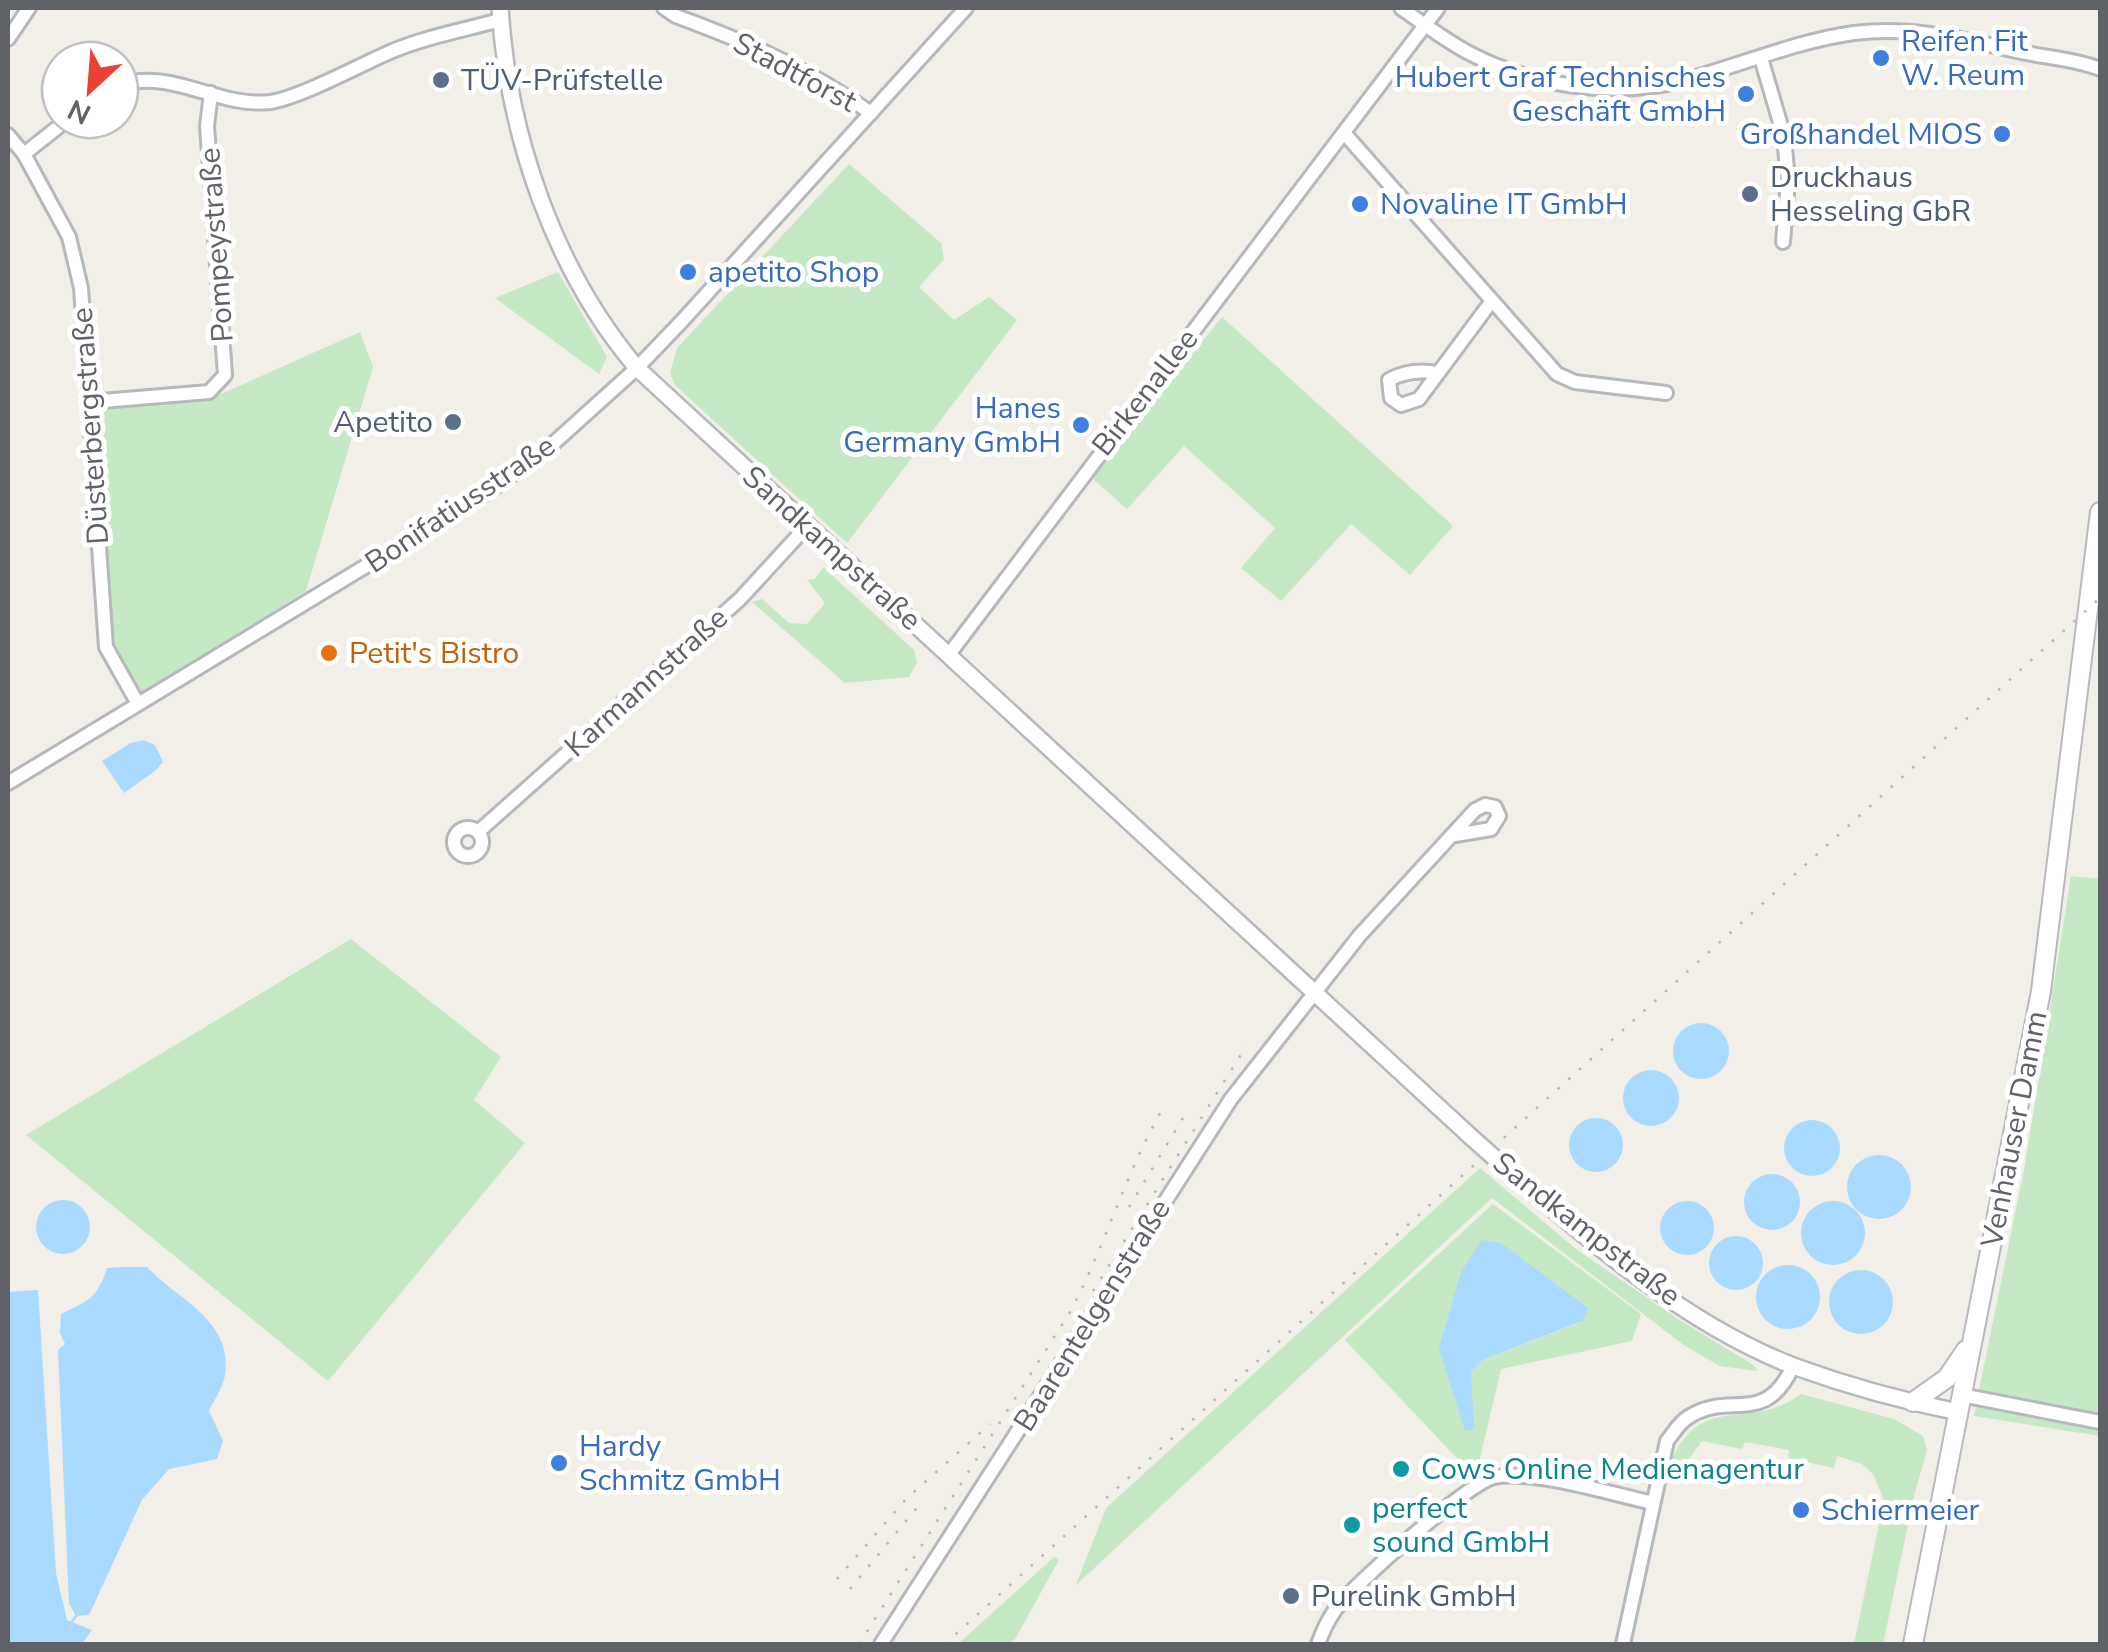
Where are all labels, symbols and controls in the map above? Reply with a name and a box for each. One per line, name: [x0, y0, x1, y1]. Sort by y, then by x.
place label: Reifen Fit W. Reum: [1901, 21, 2028, 96]
street label: Stadtforst: [726, 23, 864, 122]
north arrow: [40, 40, 140, 140]
marker: Reifen Fit W. Reum: [1870, 47, 1892, 69]
place label: Hubert Graf Technisches Geschäft GmbH: [1395, 57, 1726, 132]
place label: TÜV-Prüfstelle: [461, 60, 663, 101]
marker: TÜV-Prüfstelle: [430, 69, 452, 91]
marker: Hubert Graf Technisches Geschäft GmbH: [1735, 83, 1757, 105]
text: N: [62, 90, 97, 133]
place label: Großhandel MIOS: [1740, 114, 1982, 155]
marker: Großhandel MIOS: [1991, 123, 2013, 145]
street label: Pompeystraße: [189, 146, 244, 344]
place label: Druckhaus Hesseling GbR: [1770, 157, 1971, 232]
marker: Druckhaus Hesseling GbR: [1739, 183, 1761, 205]
place label: Novaline IT GmbH: [1380, 184, 1628, 225]
marker: Novaline IT GmbH: [1349, 193, 1371, 215]
place label: apetito Shop: [708, 252, 879, 293]
marker: apetito Shop: [677, 261, 699, 283]
street label: Düsterbergstraße: [62, 306, 119, 546]
street label: Birkenallee: [1083, 320, 1208, 464]
place label: Hanes Germany GmbH: [843, 388, 1061, 463]
place label: Apetito: [333, 402, 433, 443]
marker: Apetito: [442, 411, 464, 433]
marker: Hanes Germany GmbH: [1070, 414, 1092, 436]
street label: Bonifatiusstraße: [357, 426, 563, 583]
street label: Sandkampstraße: [733, 457, 930, 640]
street label: Karmannstraße: [556, 598, 737, 767]
place label: Petit's Bistro: [349, 633, 519, 674]
marker: Petit's Bistro: [318, 642, 340, 664]
street label: Venhauser Damm: [1971, 1007, 2058, 1252]
street label: Sandkampstraße: [1484, 1143, 1689, 1316]
street label: Baarentelgenstraße: [1004, 1191, 1181, 1439]
place label: Hardy Schmitz GmbH: [579, 1426, 781, 1501]
place label: Cows Online Medienagentur: [1421, 1449, 1804, 1490]
marker: Hardy Schmitz GmbH: [548, 1452, 570, 1474]
marker: Cows Online Medienagentur: [1390, 1458, 1412, 1480]
place label: perfect sound GmbH: [1372, 1488, 1550, 1563]
place label: Schiermeier: [1821, 1490, 1980, 1531]
marker: Schiermeier: [1790, 1499, 1812, 1521]
marker: perfect sound GmbH: [1341, 1514, 1363, 1536]
place label: Purelink GmbH: [1311, 1576, 1517, 1617]
marker: Purelink GmbH: [1280, 1585, 1302, 1607]

